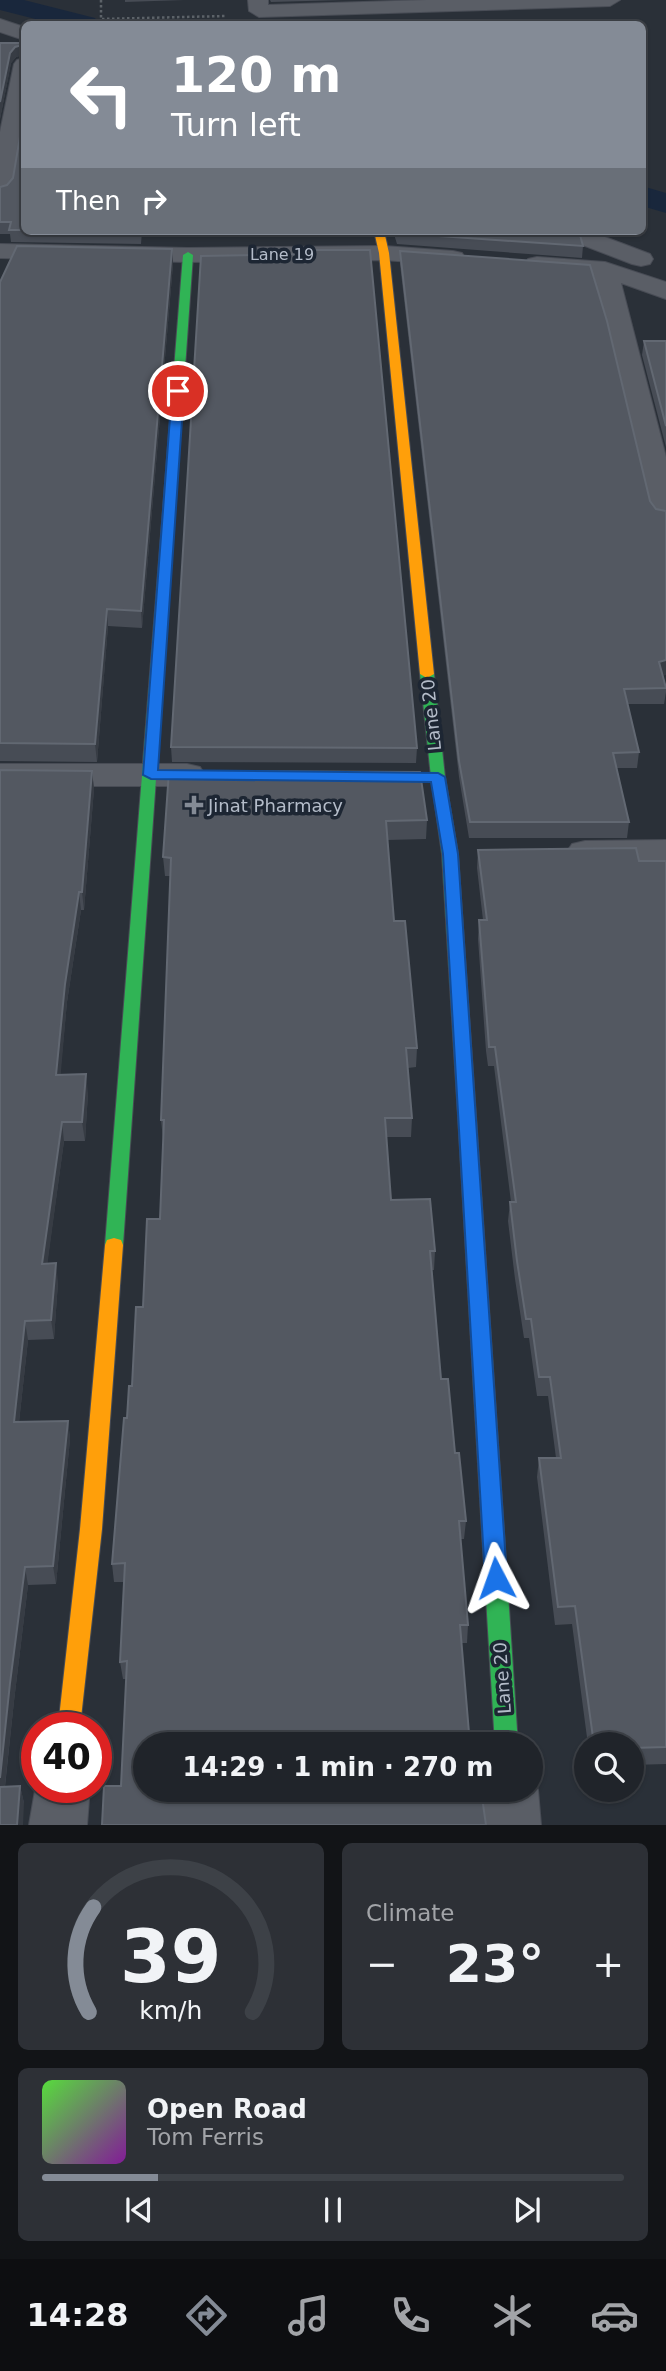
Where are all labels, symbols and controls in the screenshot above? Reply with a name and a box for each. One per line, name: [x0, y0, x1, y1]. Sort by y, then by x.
text: 120 m: [171, 47, 341, 104]
icon: left: [56, 49, 147, 140]
text: Turn left: [171, 106, 301, 144]
icon: right: [135, 182, 173, 220]
text: Then: [56, 186, 121, 216]
street label: Lane 19: [250, 245, 314, 264]
pin: [148, 361, 208, 421]
icon: arrive: [159, 372, 197, 410]
street label: Lane 20: [417, 678, 445, 752]
place label: Jinat Pharmacy: [207, 795, 343, 816]
marker: Jinat Pharmacy: [186, 797, 202, 813]
position arrow: [459, 1541, 533, 1615]
street label: Lane 20: [489, 1641, 515, 1715]
speed limit sign: 40: [21, 1712, 112, 1803]
map controls: [574, 1732, 644, 1802]
button: search: [574, 1732, 644, 1802]
text: 14:29 · 1 min · 270 m: [183, 1752, 493, 1782]
text: Climate: [366, 1900, 455, 1926]
text: 39: [120, 1915, 222, 2000]
text: 23°: [446, 1934, 544, 1994]
text: −: [366, 1942, 398, 1986]
text: +: [592, 1942, 624, 1986]
text: km/h: [139, 1996, 203, 2025]
text: Open Road: [147, 2094, 307, 2124]
text: Tom Ferris: [147, 2124, 264, 2150]
icon: previous: [120, 2191, 158, 2229]
icon: pause: [314, 2191, 352, 2229]
icon: next: [508, 2191, 546, 2229]
icon: directions: [182, 2291, 231, 2340]
icon: music: [284, 2291, 333, 2340]
icon: phone: [386, 2291, 435, 2340]
icon: climate: [488, 2291, 537, 2340]
icon: car: [590, 2291, 639, 2340]
text: 14:28: [27, 2296, 128, 2334]

